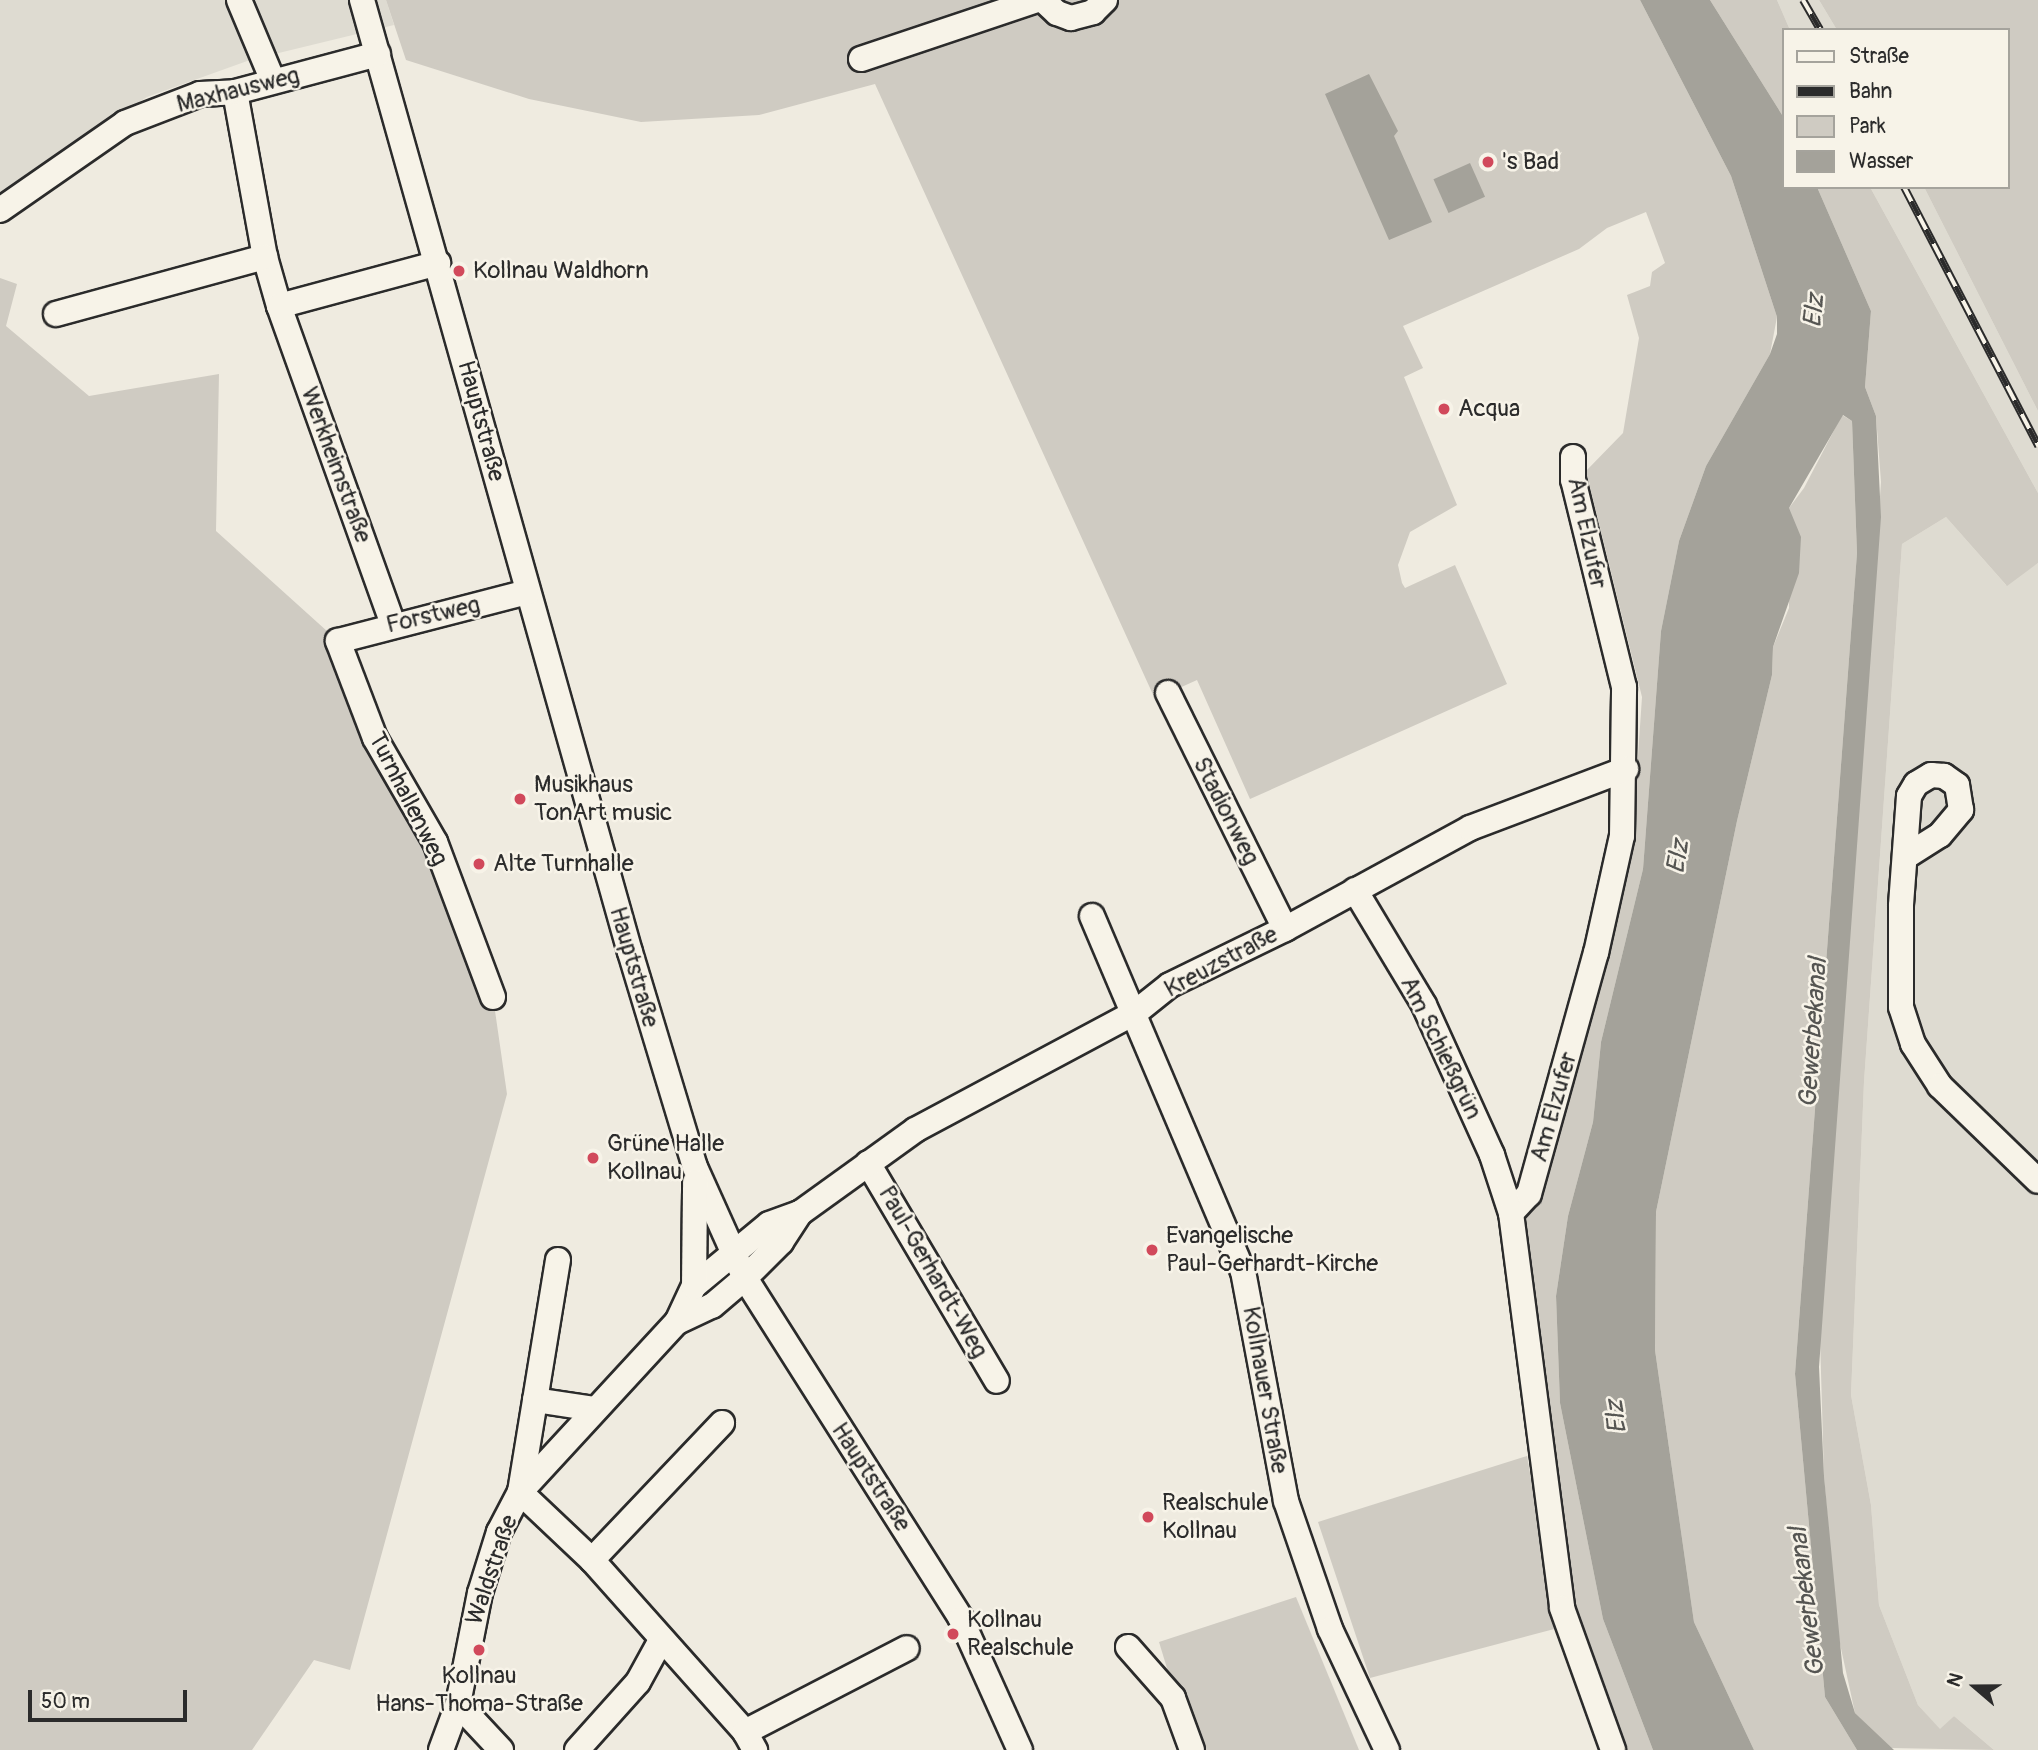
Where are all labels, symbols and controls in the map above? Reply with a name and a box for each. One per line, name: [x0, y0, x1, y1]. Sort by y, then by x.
legend: [1783, 28, 2010, 189]
text: Straße: [1849, 43, 1909, 70]
street label: Maxhausweg: [174, 61, 302, 119]
text: Bahn: [1849, 78, 1892, 105]
text: Park: [1849, 113, 1886, 140]
place label: 's Bad: [1502, 148, 1559, 176]
text: Wasser: [1849, 148, 1913, 175]
marker: 's Bad: [1480, 154, 1496, 170]
place label: Kollnau Waldhorn: [473, 257, 649, 285]
marker: Kollnau Waldhorn: [451, 263, 467, 279]
water label: Elz: [1798, 293, 1832, 329]
street label: Hauptstraße: [451, 357, 511, 485]
street label: Werkheimstraße: [294, 383, 378, 547]
place label: Acqua: [1458, 395, 1520, 423]
marker: Acqua: [1436, 401, 1452, 417]
street label: Am Elzufer: [1561, 475, 1613, 591]
street label: Forstweg: [383, 590, 483, 640]
street label: Turnhallenweg: [362, 728, 454, 870]
street label: Stadionweg: [1187, 752, 1265, 870]
place label: Musikhaus TonArt music: [534, 771, 672, 827]
marker: Musikhaus TonArt music: [512, 791, 528, 807]
water label: Elz: [1661, 838, 1697, 876]
place label: Alte Turnhalle: [493, 850, 633, 878]
marker: Alte Turnhalle: [471, 856, 487, 872]
street label: Hauptstraße: [603, 903, 665, 1031]
street label: Kreuzstraße: [1159, 920, 1283, 1004]
water label: Gewerbekanal: [1793, 957, 1835, 1109]
street label: Am Schießgrün: [1394, 972, 1488, 1124]
street label: Am Elzufer: [1525, 1049, 1583, 1165]
place label: Grüne Halle Kollnau: [607, 1130, 724, 1186]
marker: Grüne Halle Kollnau: [585, 1150, 601, 1166]
street label: Paul-Gerhardt-Weg: [872, 1181, 994, 1363]
place label: Evangelische Paul-Gerhardt-Kirche: [1166, 1222, 1378, 1278]
marker: Evangelische Paul-Gerhardt-Kirche: [1144, 1242, 1160, 1258]
street label: Kollnauer Straße: [1236, 1304, 1294, 1476]
water label: Elz: [1599, 1399, 1635, 1435]
street label: Hauptstraße: [825, 1417, 917, 1537]
place label: Realschule Kollnau: [1162, 1489, 1268, 1545]
marker: Realschule Kollnau: [1140, 1509, 1156, 1525]
street label: Waldstraße: [460, 1511, 524, 1629]
water label: Gewerbekanal: [1783, 1525, 1833, 1679]
place label: Kollnau Realschule: [967, 1606, 1073, 1662]
marker: Kollnau Realschule: [945, 1626, 961, 1642]
marker: Kollnau Hans-Thoma-Straße: [471, 1642, 487, 1658]
north arrow: [1940, 1652, 2010, 1722]
place label: Kollnau Hans-Thoma-Straße: [375, 1662, 583, 1718]
text: N: [1942, 1670, 1969, 1690]
scale bar: [32, 1676, 191, 1720]
text: 50 m: [41, 1688, 90, 1715]

